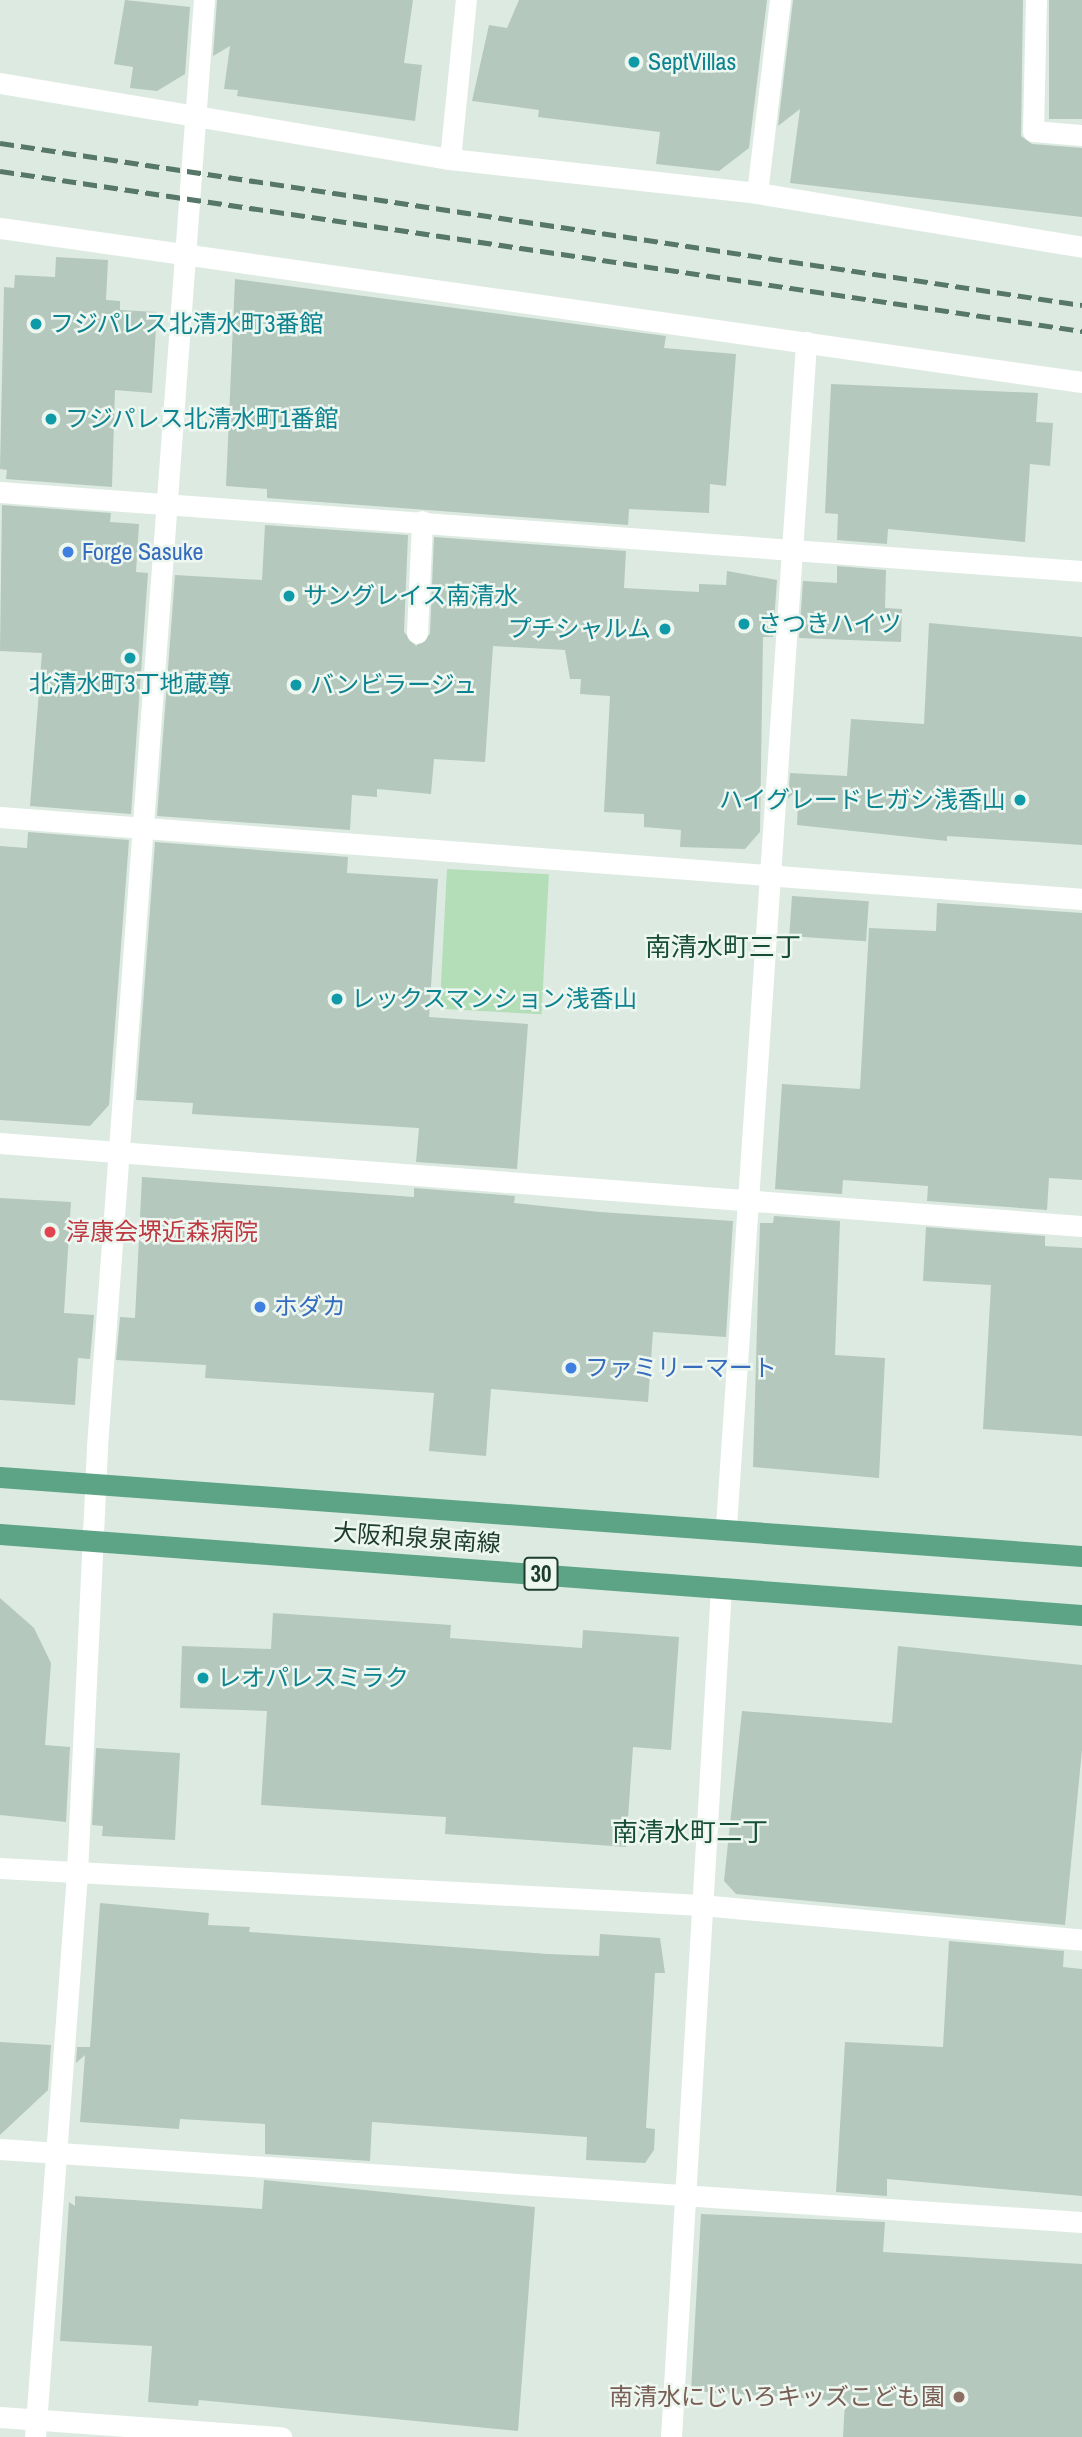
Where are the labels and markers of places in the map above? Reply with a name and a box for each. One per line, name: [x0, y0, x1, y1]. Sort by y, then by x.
place label: SeptVillas: [648, 48, 736, 76]
marker: SeptVillas: [626, 54, 642, 70]
place label: フジパレス北清水町3番館: [50, 310, 325, 338]
marker: フジパレス北清水町3番館: [28, 316, 44, 332]
place label: フジパレス北清水町1番館: [65, 405, 340, 433]
marker: フジパレス北清水町1番館: [43, 411, 59, 427]
place label: Forge Sasuke: [82, 538, 204, 566]
marker: Forge Sasuke: [60, 544, 76, 560]
place label: サングレイス南清水: [303, 582, 519, 610]
marker: サングレイス南清水: [281, 588, 297, 604]
place label: さつきハイツ: [758, 610, 902, 638]
place label: プチシャルム: [507, 615, 651, 643]
marker: さつきハイツ: [736, 616, 752, 632]
marker: プチシャルム: [657, 621, 673, 637]
marker: 北清水町3丁地蔵尊: [122, 650, 138, 666]
place label: 北清水町3丁地蔵尊: [29, 670, 231, 698]
place label: バンビラージュ: [310, 671, 478, 699]
marker: バンビラージュ: [288, 677, 304, 693]
place label: ハイグレードヒガシ浅香山: [718, 786, 1006, 814]
marker: ハイグレードヒガシ浅香山: [1012, 792, 1028, 808]
place label: レックスマンション浅香山: [351, 985, 639, 1013]
marker: レックスマンション浅香山: [329, 991, 345, 1007]
place label: 淳康会堺近森病院: [66, 1218, 258, 1246]
marker: 淳康会堺近森病院: [40, 1222, 60, 1242]
place label: ホダカ: [274, 1293, 346, 1321]
marker: ホダカ: [252, 1299, 268, 1315]
place label: ファミリーマート: [585, 1354, 777, 1382]
marker: ファミリーマート: [563, 1360, 579, 1376]
place label: レオパレスミラク: [217, 1664, 409, 1692]
marker: レオパレスミラク: [195, 1670, 211, 1686]
place label: 南清水にじいろキッズこども園: [609, 2383, 945, 2411]
marker: 南清水にじいろキッズこども園: [951, 2389, 967, 2405]

